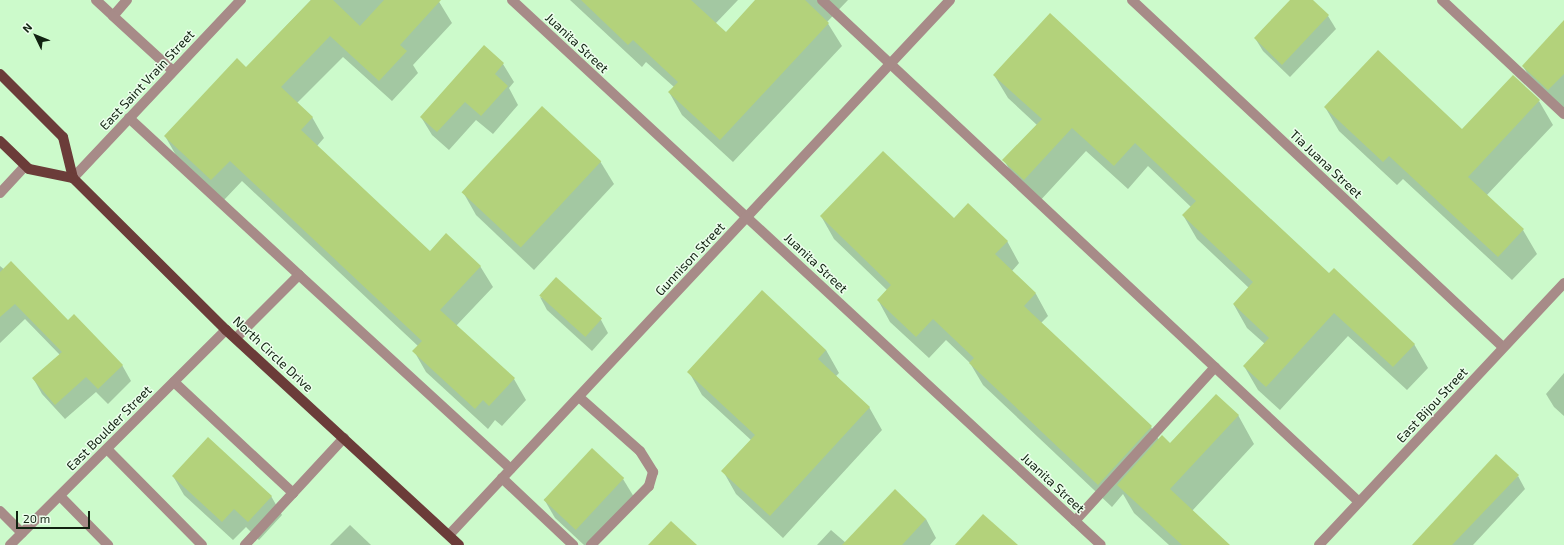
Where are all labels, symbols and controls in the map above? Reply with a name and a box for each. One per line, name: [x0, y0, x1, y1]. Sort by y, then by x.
street label: Juanita Street: [542, 10, 612, 76]
north arrow: [16, 16, 56, 56]
text: N: [19, 20, 34, 35]
street label: East Saint Vrain Street: [96, 27, 198, 133]
street label: Tia Juana Street: [1286, 126, 1366, 202]
street label: Gunnison Street: [652, 219, 728, 299]
street label: Juanita Street: [781, 230, 851, 296]
street label: North Circle Drive: [230, 313, 316, 395]
street label: East Bijou Street: [1393, 364, 1471, 446]
street label: East Boulder Street: [63, 382, 155, 474]
street label: Juanita Street: [1018, 450, 1088, 516]
scale bar: [18, 503, 92, 529]
text: 20 m: [23, 511, 50, 525]

